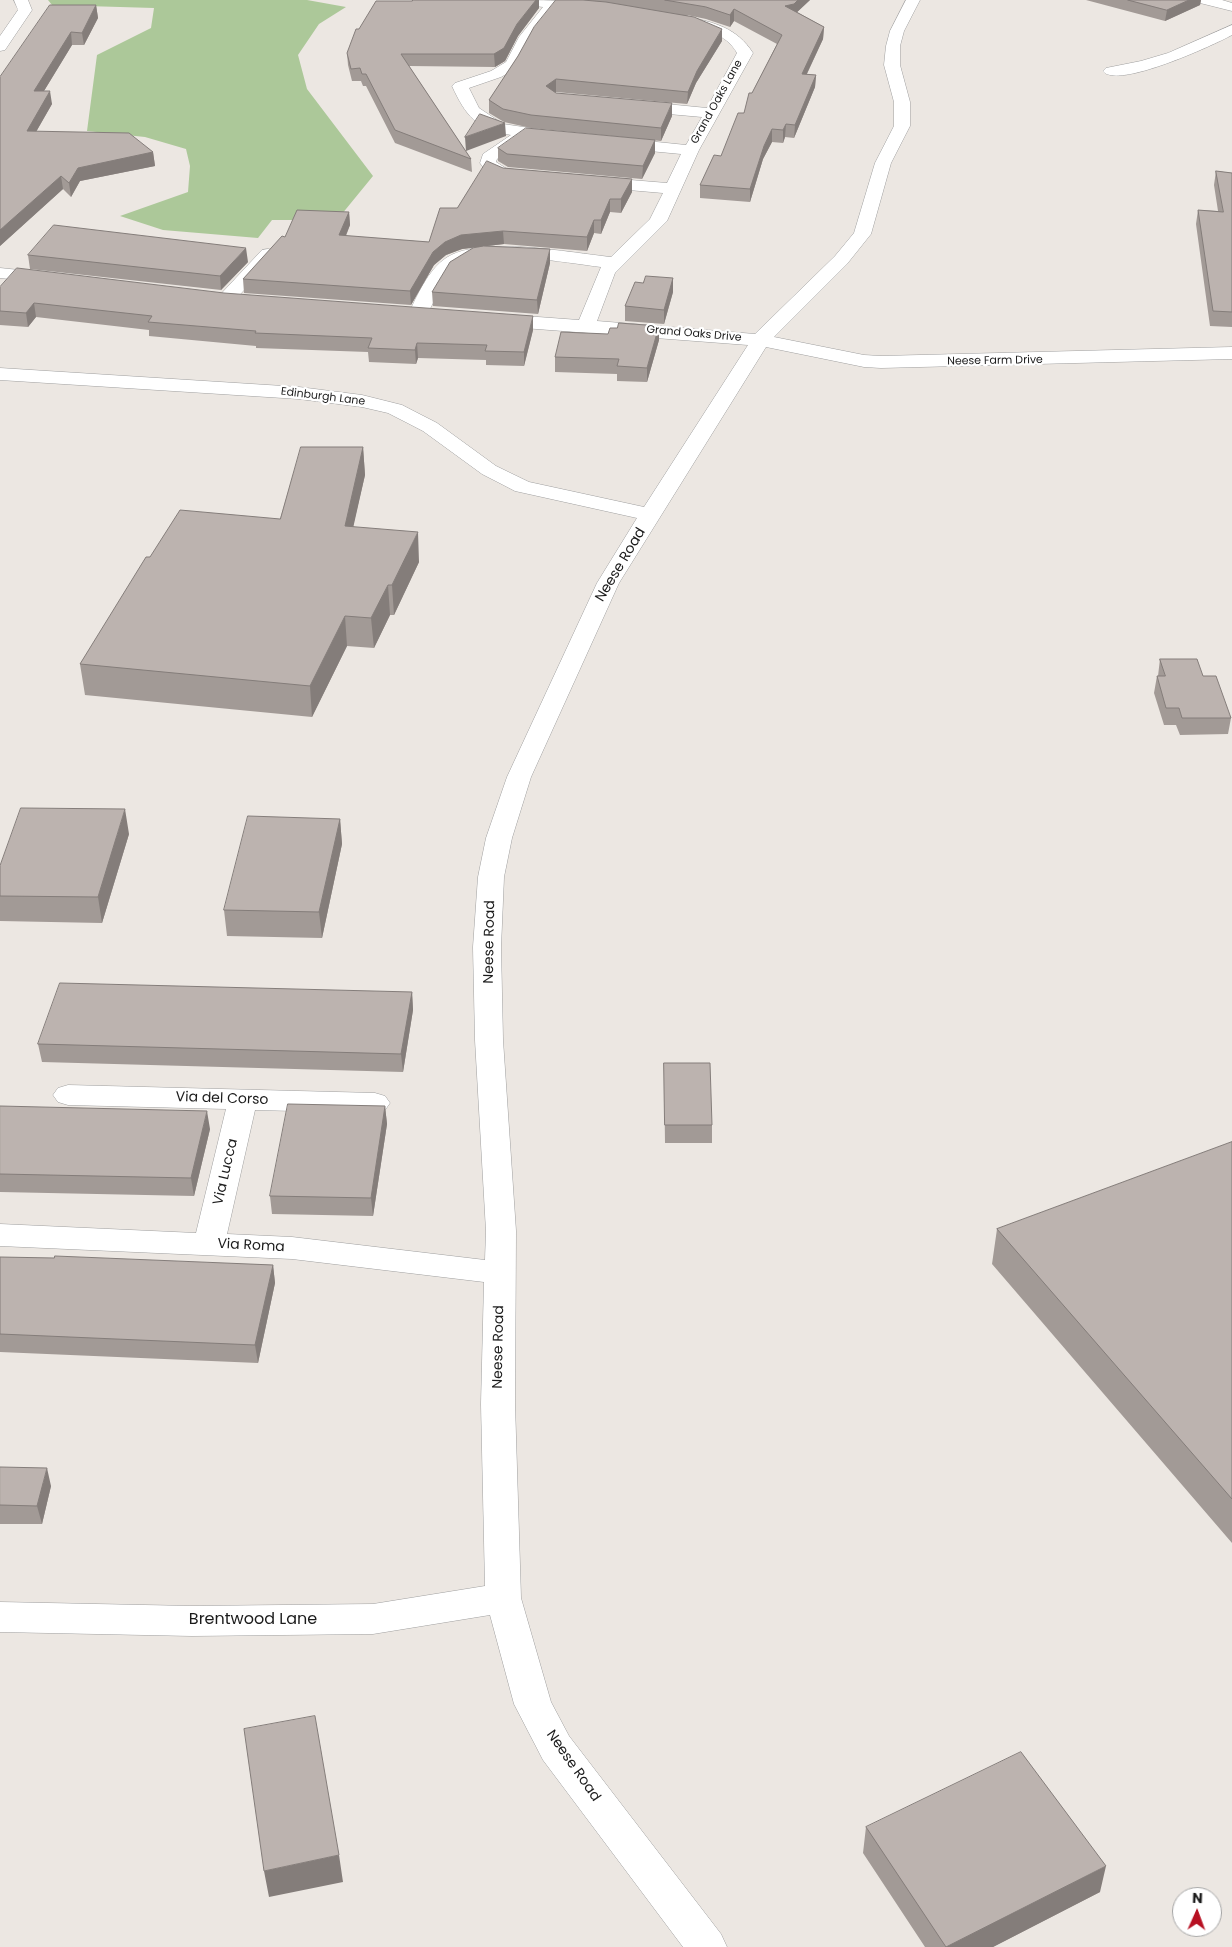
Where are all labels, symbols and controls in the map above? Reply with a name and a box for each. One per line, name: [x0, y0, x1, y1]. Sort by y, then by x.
street label: Grand Oaks Lane: [688, 58, 746, 146]
street label: Grand Oaks Drive: [646, 323, 742, 345]
street label: Neese Farm Drive: [947, 354, 1043, 368]
street label: Edinburgh Lane: [280, 385, 366, 409]
street label: Neese Road: [592, 525, 650, 605]
street label: Neese Road: [481, 900, 499, 984]
street label: Via del Corso: [175, 1089, 269, 1109]
street label: Via Lucca: [210, 1137, 242, 1207]
street label: Via Roma: [217, 1236, 285, 1256]
street label: Neese Road: [490, 1305, 508, 1389]
street label: Brentwood Lane: [189, 1610, 317, 1630]
street label: Neese Road: [542, 1727, 604, 1805]
north arrow: [1172, 1887, 1222, 1937]
text: N: [1192, 1888, 1203, 1908]

